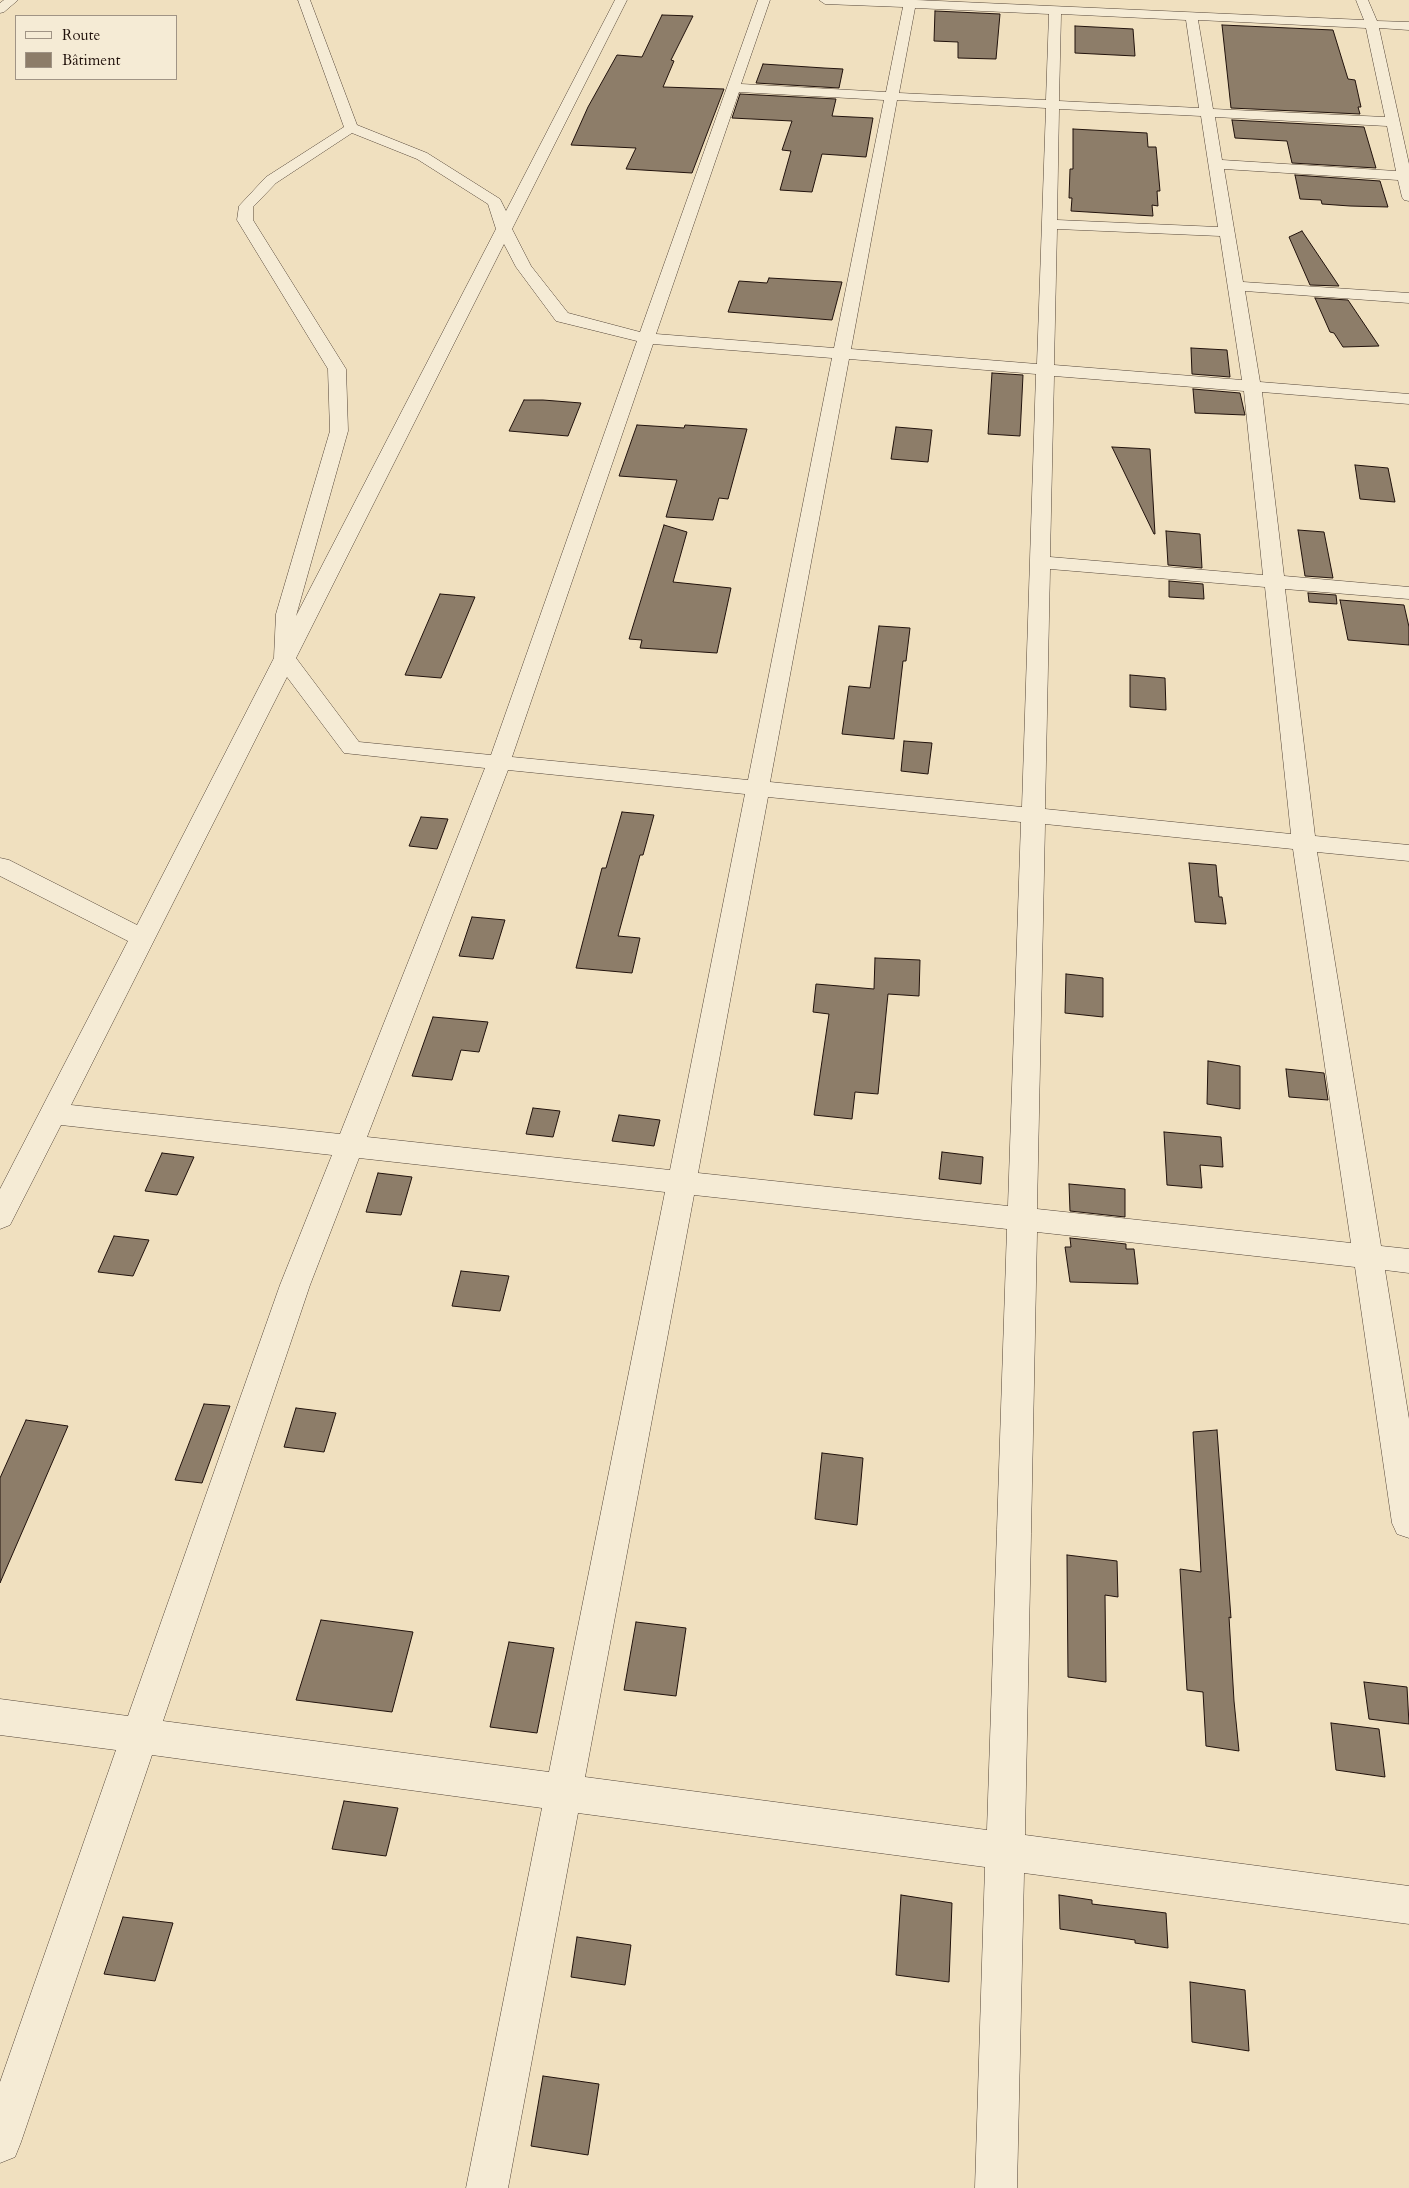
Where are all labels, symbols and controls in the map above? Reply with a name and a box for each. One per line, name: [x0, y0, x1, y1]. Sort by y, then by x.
legend: [15, 15, 178, 80]
text: Route: [62, 25, 100, 45]
text: Bâtiment: [62, 50, 120, 70]

